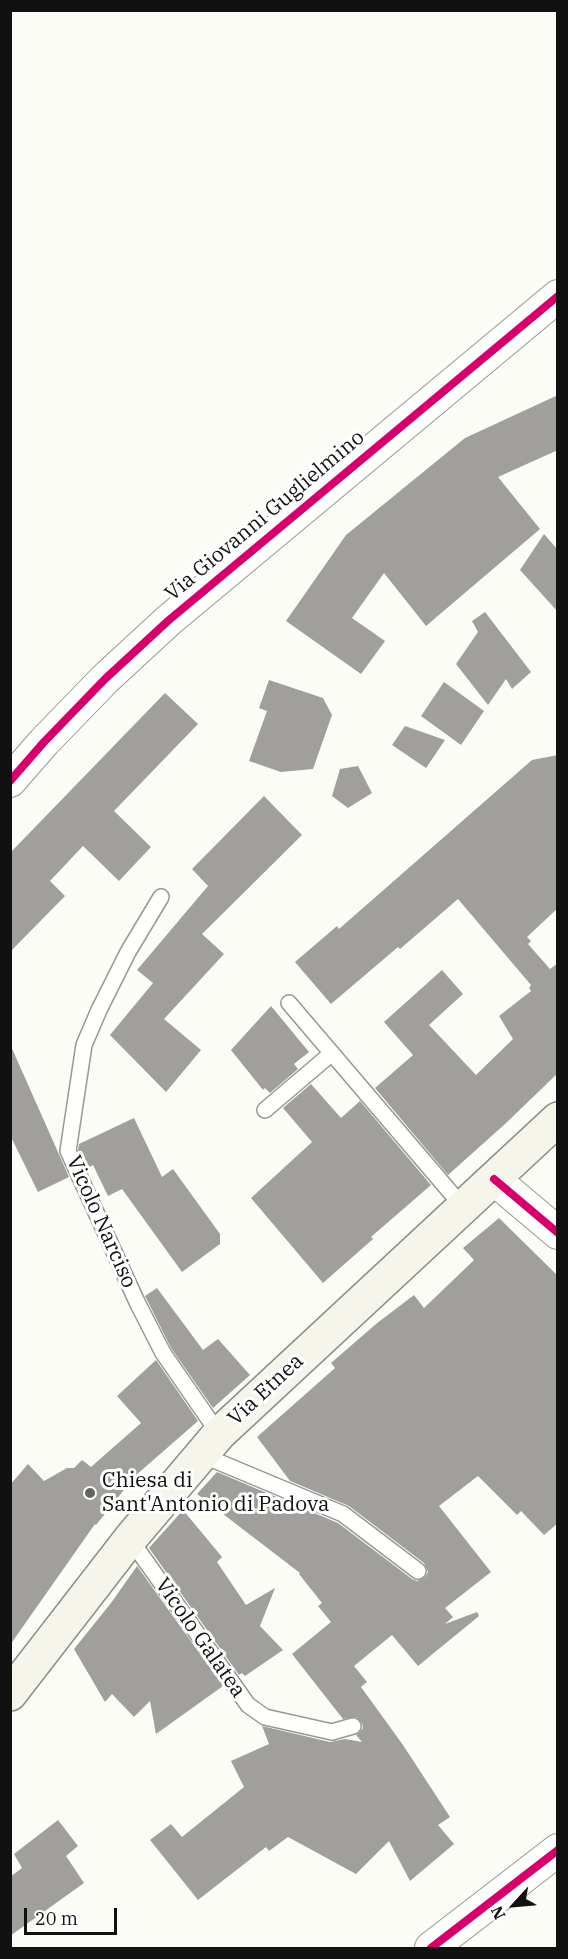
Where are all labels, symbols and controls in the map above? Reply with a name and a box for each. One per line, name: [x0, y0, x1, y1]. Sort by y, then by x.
street label: Via Giovanni Guglielmino: [160, 425, 370, 607]
street label: Vicolo Narciso: [61, 1152, 141, 1292]
street label: Via Etnea: [223, 1349, 309, 1431]
place label: Chiesa di Sant'Antonio di Padova: [102, 1468, 329, 1518]
marker: Chiesa di Sant'Antonio di Padova: [83, 1486, 97, 1500]
street label: Vicolo Galatea: [149, 1573, 251, 1703]
north arrow: [484, 1875, 544, 1935]
scale bar: [27, 1896, 120, 1934]
text: N: [486, 1903, 510, 1923]
text: 20 m: [35, 1907, 78, 1930]

